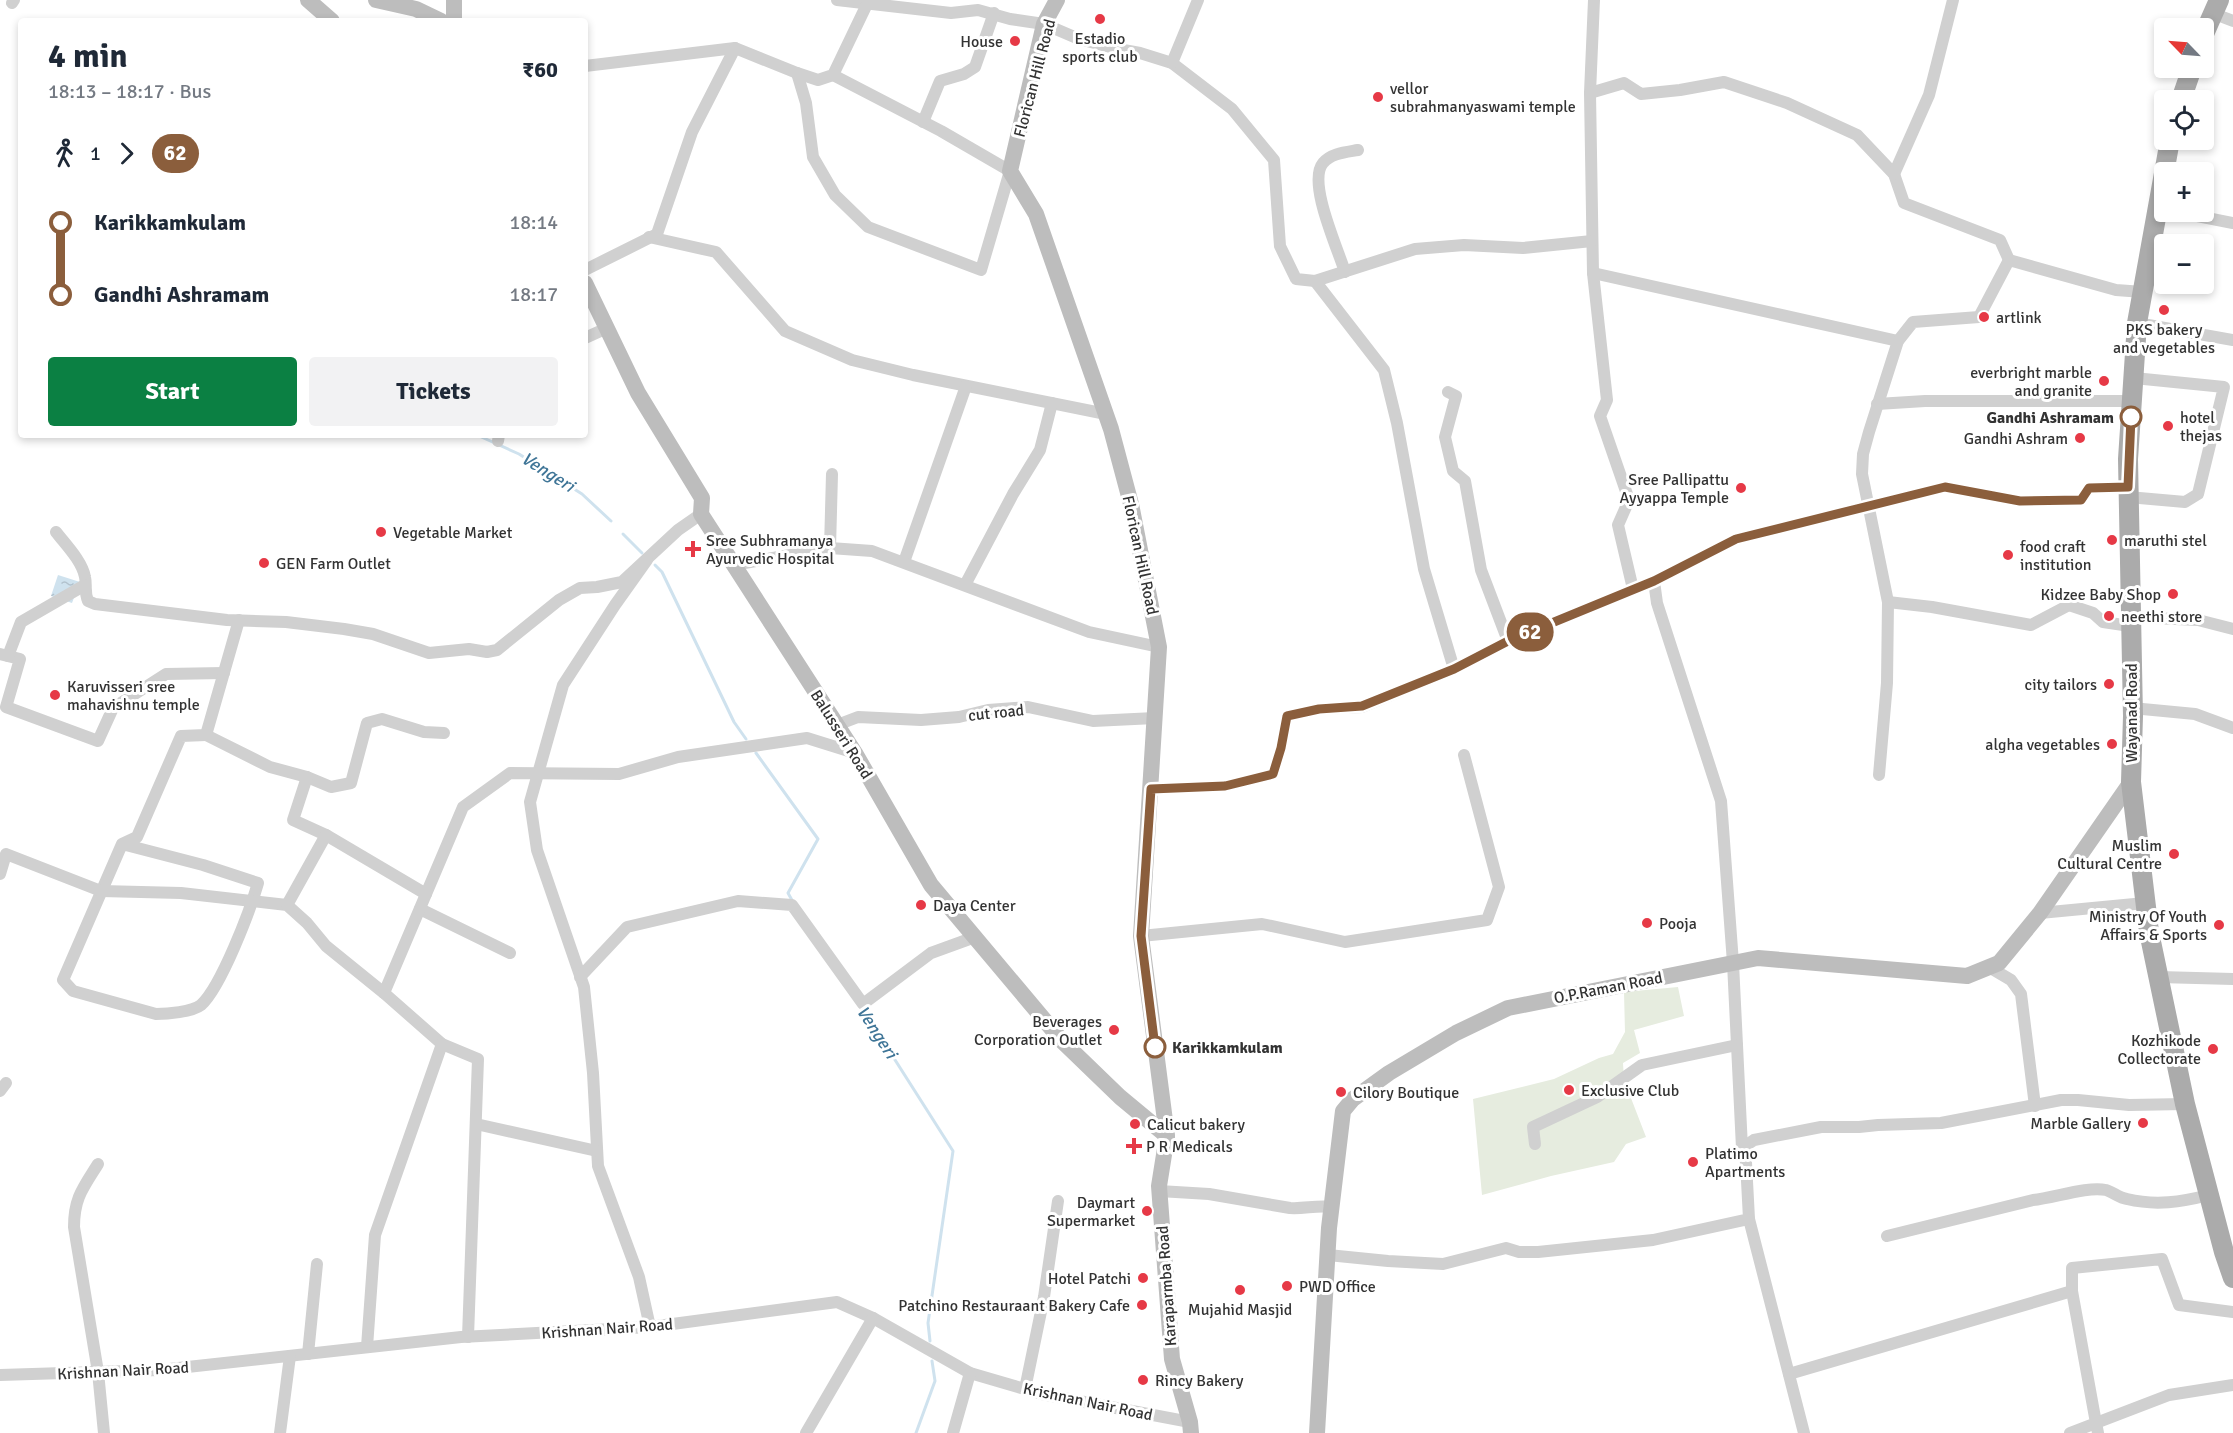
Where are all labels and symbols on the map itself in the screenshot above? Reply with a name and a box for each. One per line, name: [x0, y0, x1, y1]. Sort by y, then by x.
marker: Estadio sports club: [1093, 12, 1107, 26]
street label: Florican Hill Road: [1010, 17, 1060, 140]
north arrow: [2154, 18, 2214, 78]
place label: Estadio sports club: [1062, 29, 1138, 67]
place label: House: [960, 32, 1003, 52]
marker: House: [1008, 34, 1022, 48]
place label: vellor subrahmanyaswami temple: [1390, 79, 1576, 117]
marker: vellor subrahmanyaswami temple: [1371, 90, 1385, 104]
marker: PKS bakery and vegetables: [2157, 303, 2171, 317]
place label: artlink: [1996, 308, 2042, 328]
marker: artlink: [1977, 310, 1991, 324]
place label: PKS bakery and vegetables: [2113, 320, 2215, 358]
place label: everbright marble and granite: [1970, 363, 2092, 401]
marker: everbright marble and granite: [2097, 374, 2111, 388]
marker: Gandhi Ashramam: [2120, 406, 2142, 428]
place label: Gandhi Ashramam: [1987, 408, 2114, 428]
place label: hotel thejas: [2180, 408, 2222, 446]
marker: hotel thejas: [2161, 419, 2175, 433]
place label: Gandhi Ashram: [1964, 429, 2068, 449]
marker: Gandhi Ashram: [2073, 431, 2087, 445]
water label: Vengeri: [517, 447, 580, 498]
place label: Sree Pallipattu Ayyappa Temple: [1620, 470, 1729, 508]
marker: Sree Pallipattu Ayyappa Temple: [1734, 481, 1748, 495]
street label: Florican Hill Road: [1118, 494, 1162, 617]
place label: Vegetable Market: [393, 523, 513, 543]
marker: Vegetable Market: [374, 525, 388, 539]
place label: Sree Subhramanya Ayurvedic Hospital: [706, 531, 835, 569]
place label: maruthi stel: [2124, 531, 2207, 551]
marker: maruthi stel: [2105, 533, 2119, 547]
place label: food craft institution: [2020, 537, 2092, 575]
marker: Sree Subhramanya Ayurvedic Hospital: [684, 540, 702, 558]
marker: food craft institution: [2001, 548, 2015, 562]
place label: GEN Farm Outlet: [276, 554, 391, 574]
marker: GEN Farm Outlet: [257, 556, 271, 570]
place label: Kidzee Baby Shop: [2041, 585, 2161, 605]
marker: Kidzee Baby Shop: [2166, 587, 2180, 601]
place label: neethi store: [2121, 607, 2202, 627]
marker: neethi store: [2102, 609, 2116, 623]
line badge: 62: [1503, 612, 1557, 652]
street label: Wayanad Road: [2122, 663, 2142, 763]
place label: city tailors: [2025, 675, 2097, 695]
place label: Karuvisseri sree mahavishnu temple: [67, 677, 200, 715]
marker: city tailors: [2102, 677, 2116, 691]
street label: Balusseri Road: [806, 686, 876, 783]
marker: Karuvisseri sree mahavishnu temple: [48, 688, 62, 702]
street label: cut road: [967, 700, 1025, 726]
place label: algha vegetables: [1985, 735, 2100, 755]
marker: algha vegetables: [2105, 737, 2119, 751]
place label: Muslim Cultural Centre: [2057, 836, 2162, 874]
marker: Muslim Cultural Centre: [2167, 847, 2181, 861]
place label: Daya Center: [933, 896, 1016, 916]
marker: Daya Center: [914, 898, 928, 912]
place label: Ministry Of Youth Affairs & Sports: [2089, 907, 2207, 945]
place label: Pooja: [1659, 914, 1697, 934]
marker: Pooja: [1640, 916, 1654, 930]
marker: Ministry Of Youth Affairs & Sports: [2212, 918, 2226, 932]
street label: O.P.Raman Road: [1552, 968, 1664, 1008]
water label: Vengeri: [852, 1001, 903, 1064]
place label: Beverages Corporation Outlet: [974, 1012, 1102, 1050]
marker: Beverages Corporation Outlet: [1107, 1023, 1121, 1037]
place label: Kozhikode Collectorate: [2118, 1031, 2201, 1069]
marker: Karikkamkulam: [1144, 1036, 1166, 1058]
place label: Karikkamkulam: [1172, 1038, 1283, 1058]
marker: Kozhikode Collectorate: [2206, 1042, 2220, 1056]
place label: Exclusive Club: [1581, 1081, 1679, 1101]
place label: Cilory Boutique: [1353, 1083, 1459, 1103]
marker: Exclusive Club: [1562, 1083, 1576, 1097]
marker: Cilory Boutique: [1334, 1085, 1348, 1099]
place label: Marble Gallery: [2030, 1114, 2132, 1134]
place label: Calicut bakery: [1147, 1115, 1246, 1135]
marker: Marble Gallery: [2136, 1116, 2150, 1130]
marker: Calicut bakery: [1128, 1117, 1142, 1131]
place label: P R Medicals: [1146, 1137, 1233, 1157]
marker: P R Medicals: [1127, 1139, 1141, 1153]
place label: Platimo Apartments: [1705, 1144, 1785, 1182]
marker: Platimo Apartments: [1686, 1155, 1700, 1169]
place label: Daymart Supermarket: [1047, 1193, 1135, 1231]
marker: Daymart Supermarket: [1140, 1204, 1154, 1218]
street label: Karaparmba Road: [1153, 1225, 1181, 1347]
place label: Hotel Patchi: [1048, 1269, 1131, 1289]
marker: Hotel Patchi: [1136, 1271, 1150, 1285]
place label: PWD Office: [1299, 1277, 1376, 1297]
marker: PWD Office: [1280, 1279, 1294, 1293]
marker: Mujahid Masjid: [1233, 1283, 1247, 1297]
place label: Patchino Restauraant Bakery Cafe: [898, 1296, 1130, 1316]
marker: Patchino Restauraant Bakery Cafe: [1135, 1298, 1149, 1312]
place label: Mujahid Masjid: [1188, 1300, 1292, 1320]
street label: Krishnan Nair Road: [541, 1314, 674, 1344]
street label: Krishnan Nair Road: [57, 1358, 189, 1384]
place label: Rincy Bakery: [1155, 1371, 1244, 1391]
marker: Rincy Bakery: [1136, 1373, 1150, 1387]
street label: Krishnan Nair Road: [1021, 1378, 1154, 1425]

